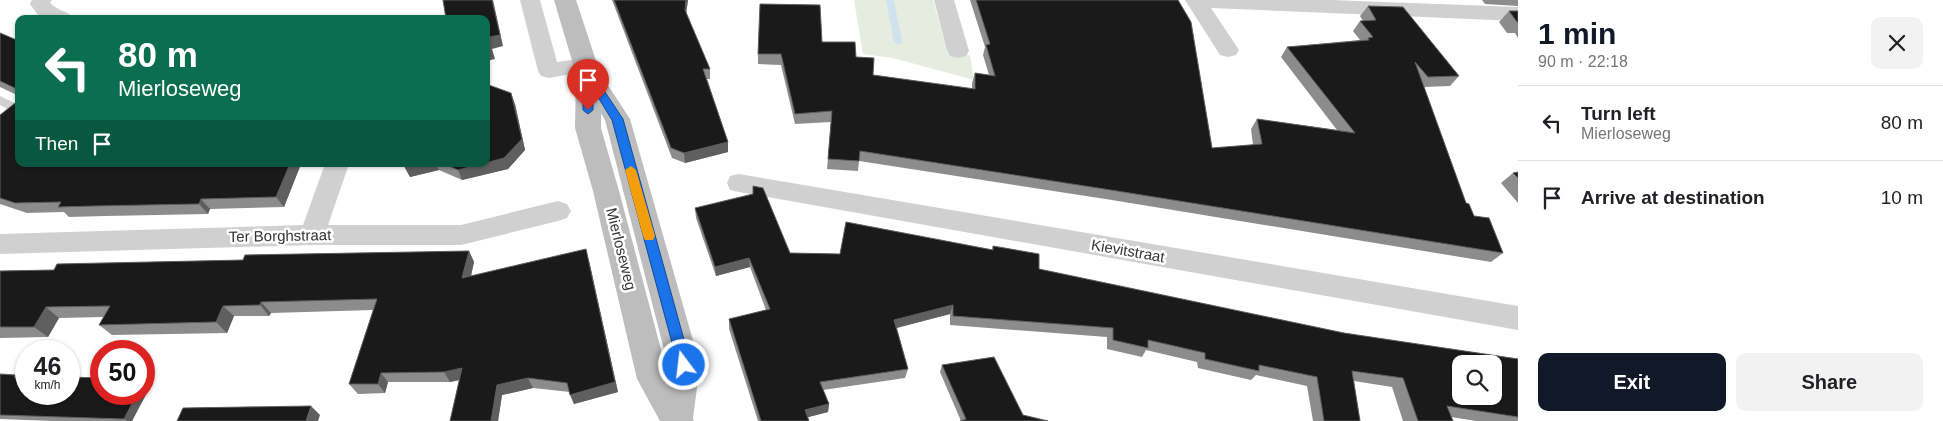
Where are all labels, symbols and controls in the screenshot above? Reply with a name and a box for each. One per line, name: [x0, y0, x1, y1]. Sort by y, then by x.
text: 1 min: [1538, 17, 1616, 50]
button: close: [1871, 17, 1923, 69]
icon: left: [35, 35, 100, 100]
text: 80 m: [118, 35, 198, 74]
text: 90 m · 22:18: [1538, 53, 1628, 70]
pin: [567, 59, 609, 110]
icon: arrive: [574, 66, 602, 94]
text: Mierloseweg: [118, 76, 242, 101]
text: Turn left: [1581, 103, 1656, 124]
icon: left: [1538, 109, 1566, 137]
text: 80 m: [1881, 112, 1923, 133]
text: Mierloseweg: [1581, 125, 1671, 142]
icon: arrive: [88, 130, 116, 158]
text: Then: [35, 133, 78, 154]
icon: arrive: [1538, 184, 1566, 212]
text: Arrive at destination: [1581, 187, 1765, 208]
text: 10 m: [1881, 187, 1923, 208]
street label: Mierloseweg: [603, 206, 640, 292]
street label: Ter Borghstraat: [229, 226, 332, 245]
street label: Kievitstraat: [1090, 236, 1167, 265]
position arrow: [657, 338, 709, 390]
speed limit sign: 50: [90, 340, 155, 405]
text: 46: [34, 352, 61, 380]
button: Exit: [1538, 353, 1726, 411]
button: Share: [1736, 353, 1923, 411]
map controls: [1452, 355, 1502, 405]
button: search: [1452, 355, 1502, 405]
text: km/h: [34, 378, 61, 392]

